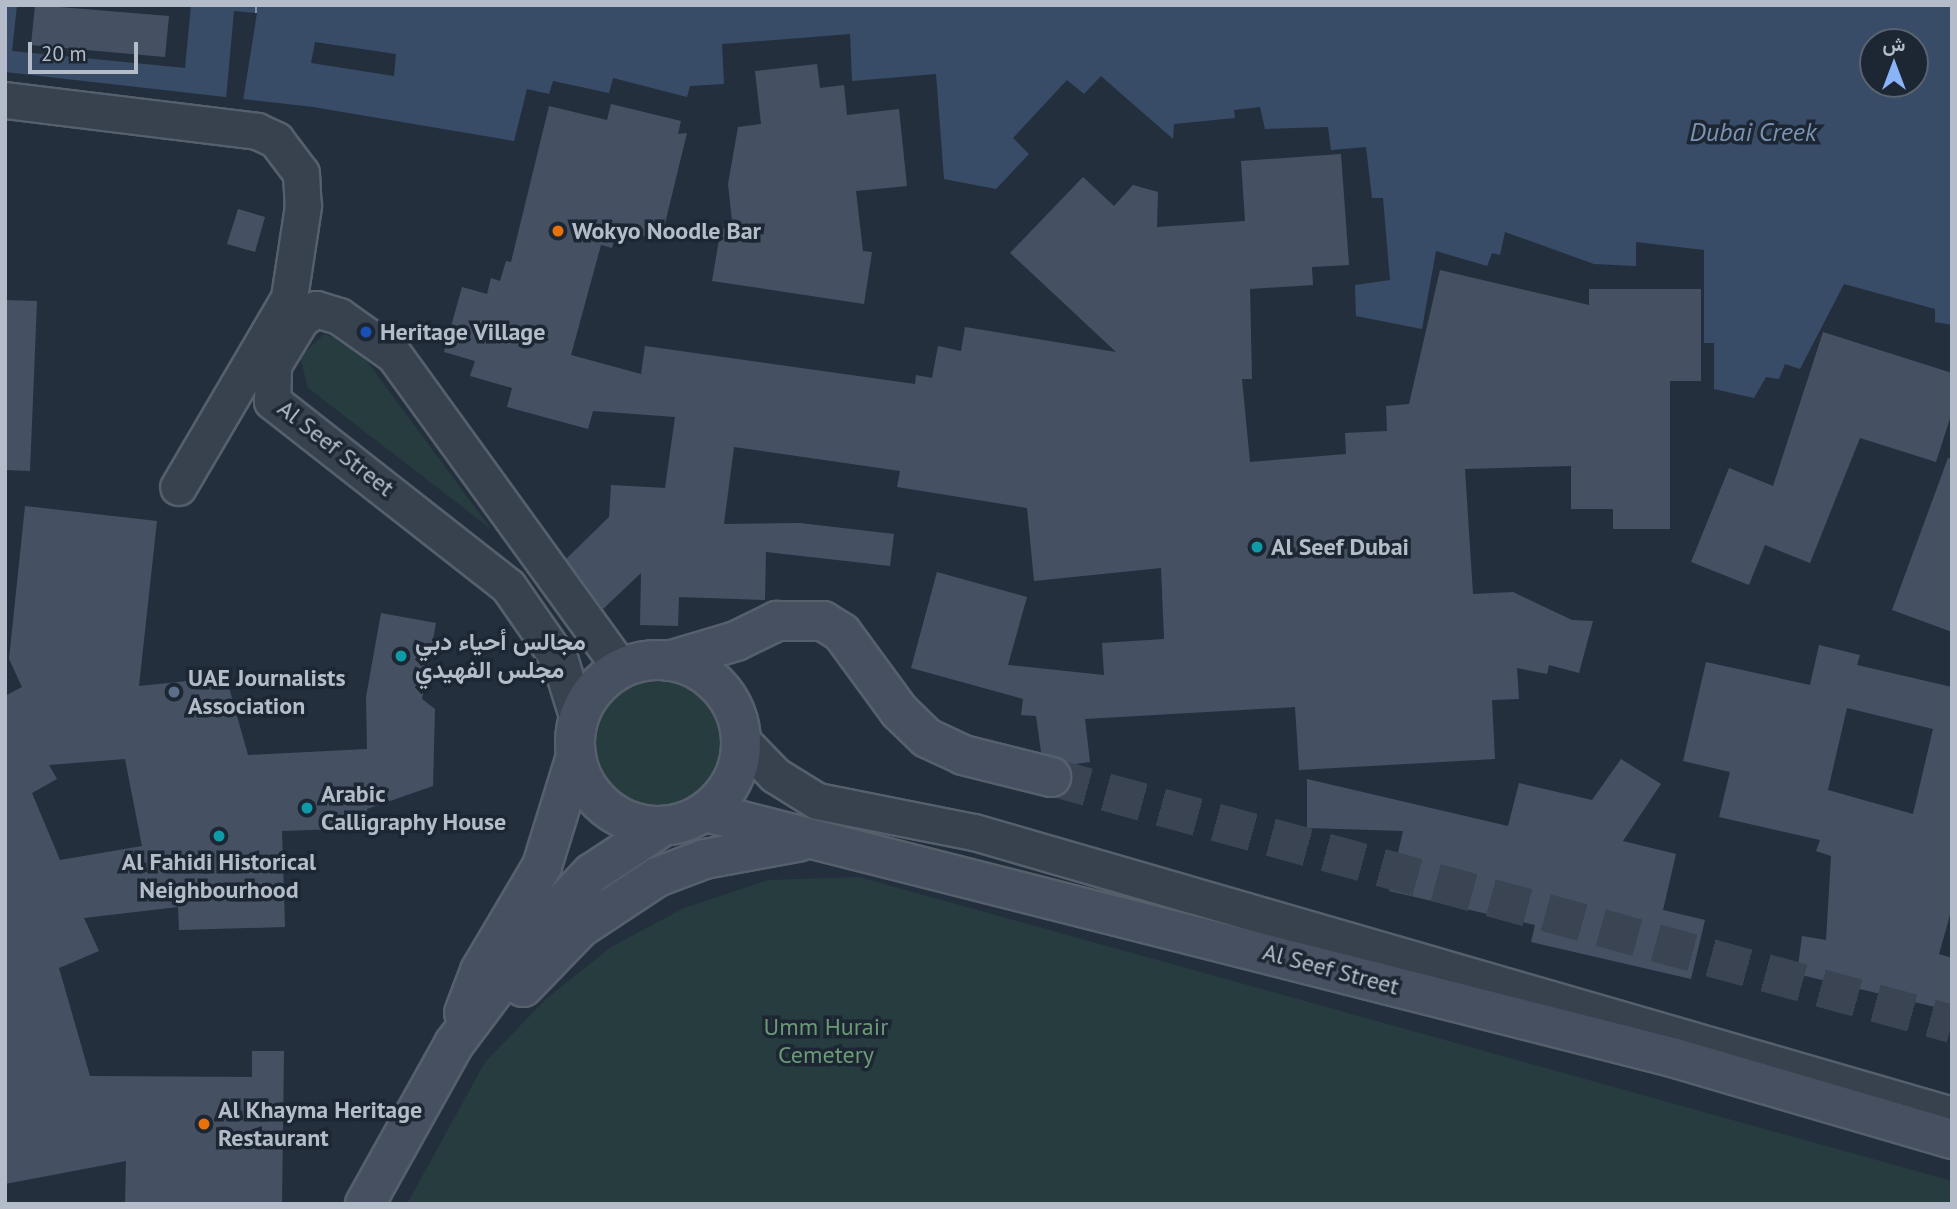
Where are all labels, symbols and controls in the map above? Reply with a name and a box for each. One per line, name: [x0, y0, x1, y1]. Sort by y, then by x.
scale bar: [32, 28, 142, 72]
north arrow: [1859, 28, 1929, 98]
text: ش: [1883, 32, 1905, 56]
text: 20 m: [41, 40, 87, 67]
water label: Dubai Creek: [1690, 116, 1816, 148]
place label: Wokyo Noodle Bar: [572, 217, 761, 245]
marker: Wokyo Noodle Bar: [550, 223, 566, 239]
place label: Heritage Village: [380, 318, 546, 346]
marker: Heritage Village: [358, 324, 374, 340]
street label: Al Seef Street: [272, 394, 400, 502]
place label: Al Seef Dubai: [1271, 533, 1409, 561]
marker: Al Seef Dubai: [1249, 539, 1265, 555]
place label: مجالس أحياء دبي مجلس الفهيدي: [415, 628, 586, 684]
marker: مجالس أحياء دبي مجلس الفهيدي: [393, 648, 409, 664]
place label: UAE Journalists Association: [188, 664, 346, 720]
marker: UAE Journalists Association: [166, 684, 182, 700]
place label: Arabic Calligraphy House: [321, 780, 507, 836]
marker: Arabic Calligraphy House: [299, 800, 315, 816]
marker: Al Fahidi Historical Neighbourhood: [211, 828, 227, 844]
place label: Al Fahidi Historical Neighbourhood: [122, 848, 316, 904]
street label: Al Seef Street: [1260, 937, 1402, 1001]
park label: Umm Hurair Cemetery: [764, 1013, 888, 1069]
place label: Al Khayma Heritage Restaurant: [218, 1096, 422, 1152]
marker: Al Khayma Heritage Restaurant: [196, 1116, 212, 1132]

